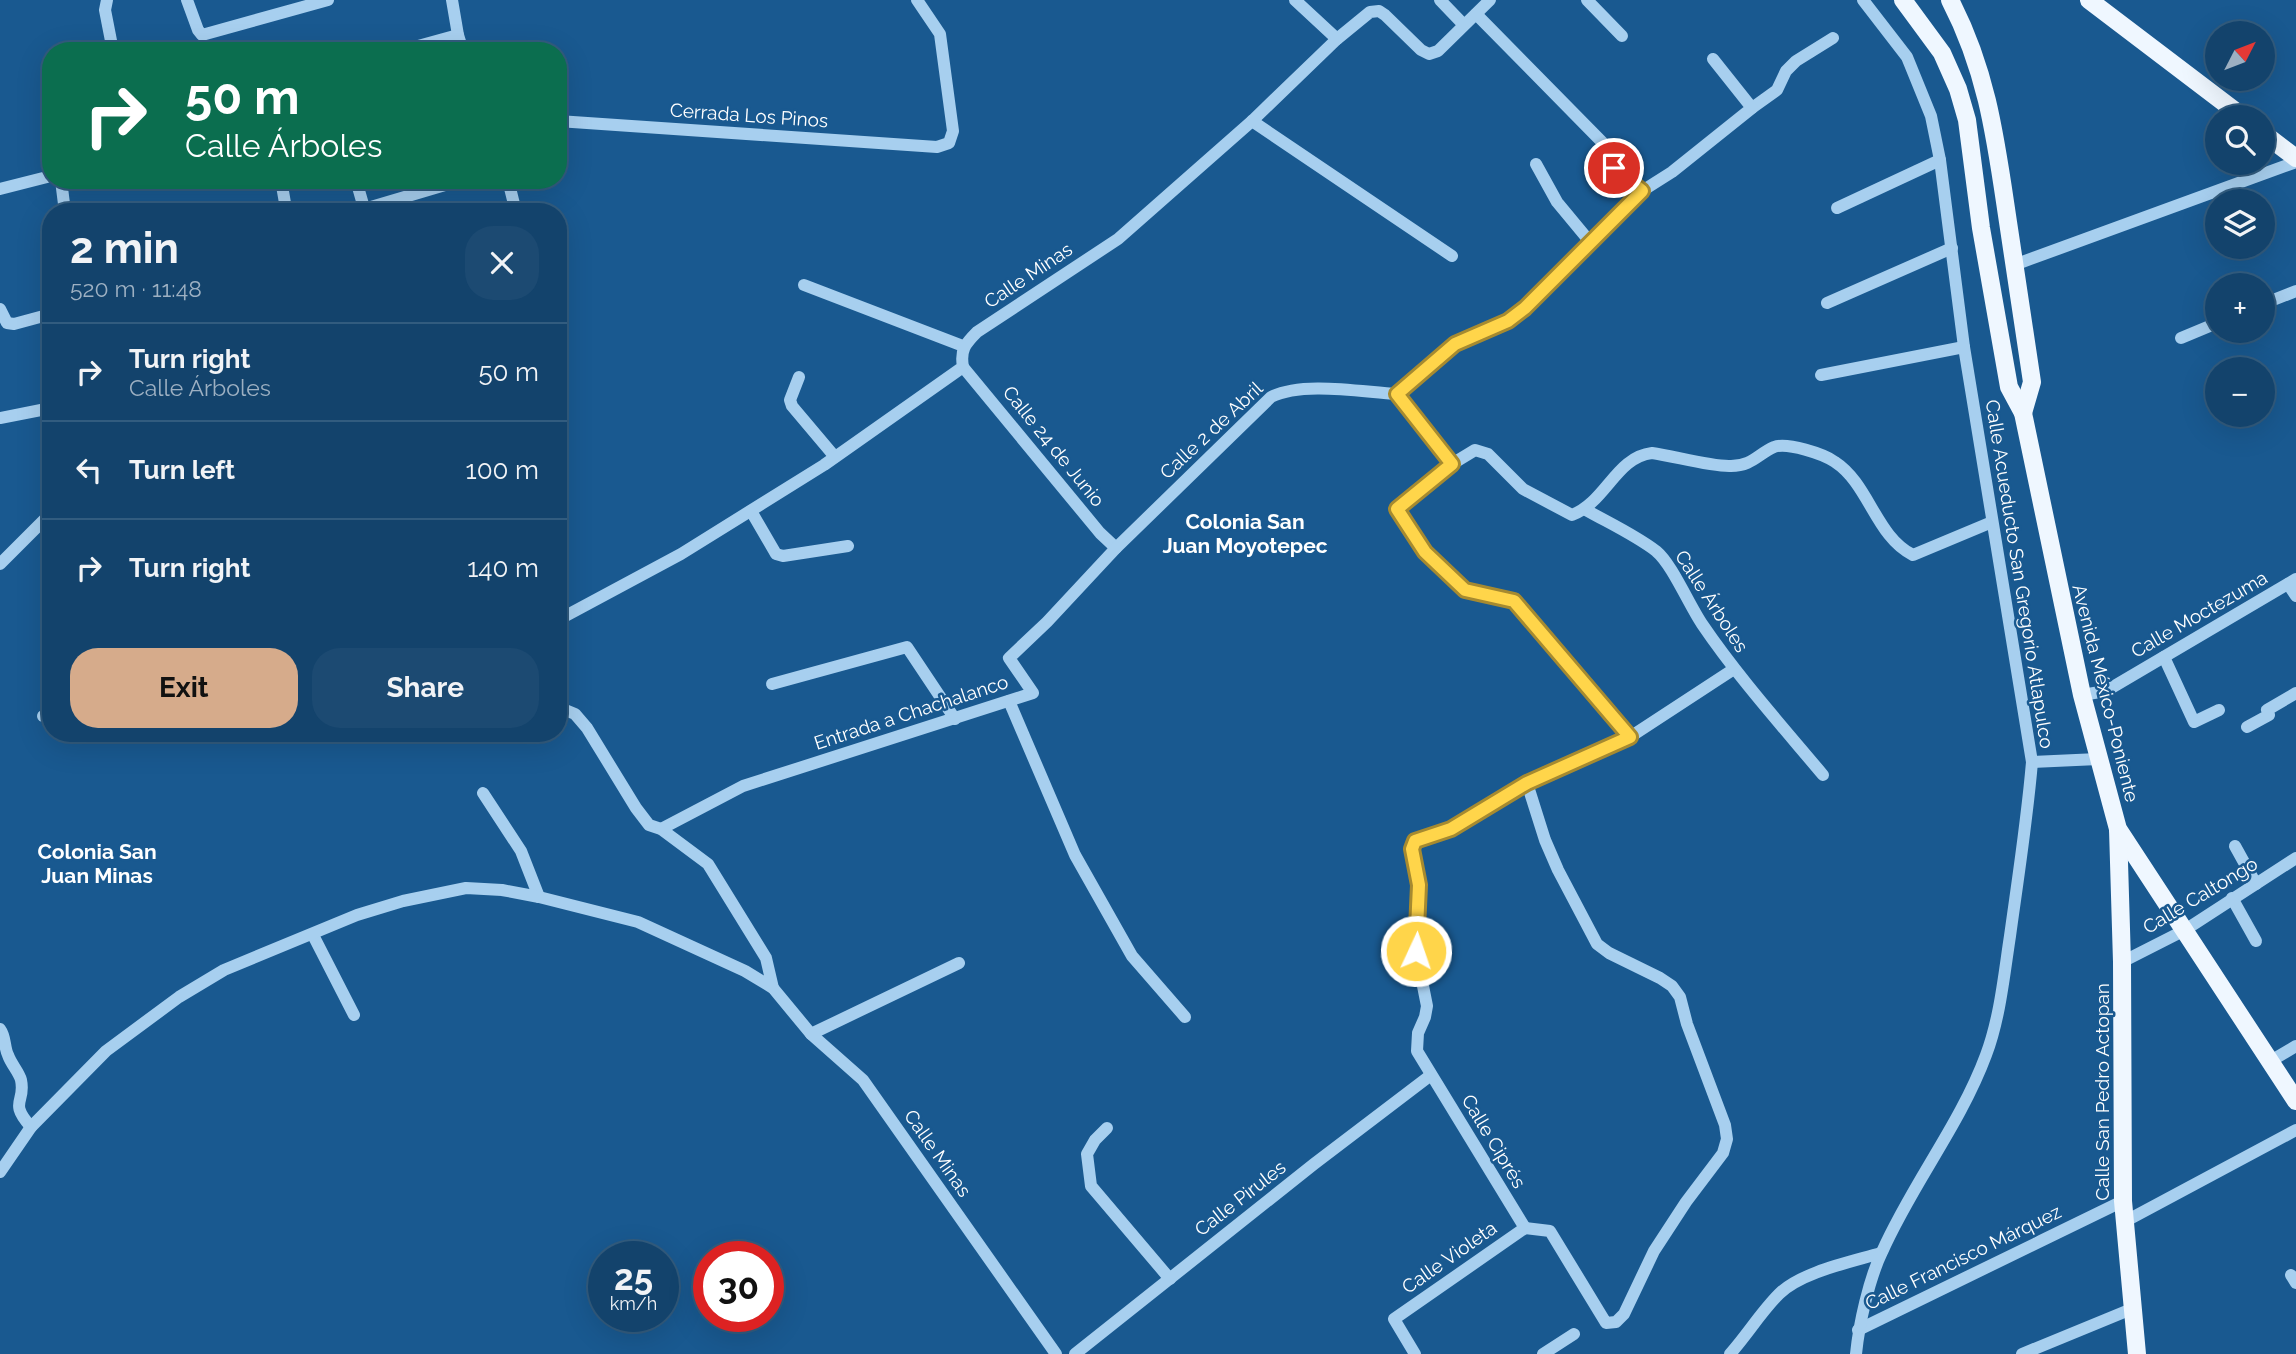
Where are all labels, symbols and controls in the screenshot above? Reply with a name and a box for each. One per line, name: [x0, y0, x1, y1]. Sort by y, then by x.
north arrow: [2205, 21, 2275, 91]
map controls: [2205, 21, 2275, 427]
text: 50 m: [185, 68, 300, 125]
icon: right: [70, 70, 161, 161]
street label: Cerrada Los Pinos: [669, 98, 829, 132]
button: search: [2205, 105, 2275, 175]
text: Calle Árboles: [185, 127, 382, 164]
pin: [1584, 138, 1644, 198]
icon: arrive: [1595, 149, 1633, 187]
button: layers: [2205, 189, 2275, 259]
text: 2 min: [70, 224, 179, 273]
button: close: [465, 226, 539, 300]
street label: Calle Minas: [980, 238, 1076, 312]
button: +: [2205, 273, 2275, 343]
text: 520 m · 11:48: [70, 275, 202, 302]
text: Turn right: [129, 344, 250, 374]
icon: right: [70, 353, 108, 391]
text: 50 m: [478, 357, 539, 387]
button: −: [2205, 357, 2275, 427]
text: Calle Árboles: [129, 374, 271, 401]
street label: Calle 2 de Abril: [1155, 376, 1267, 483]
street label: Calle 24 de Junio: [999, 381, 1109, 511]
street label: Calle Acueducto San Gregorio Atlapulco: [1982, 398, 2058, 750]
icon: left: [70, 451, 108, 489]
text: Turn left: [129, 455, 235, 485]
text: 100 m: [466, 455, 539, 485]
district label: Colonia San Juan Moyotepec: [1162, 509, 1328, 558]
street label: Calle Árboles: [1671, 546, 1753, 656]
icon: right: [70, 549, 108, 587]
text: Turn right: [129, 553, 250, 583]
text: 140 m: [467, 553, 539, 583]
street label: Calle Moctezuma: [2127, 566, 2271, 662]
street label: Avenida México-Poniente: [2068, 582, 2144, 804]
button: Exit: [70, 648, 298, 728]
button: Share: [312, 648, 539, 728]
street label: Entrada a Chachalanco: [811, 670, 1011, 754]
district label: Colonia San Juan Minas: [37, 839, 157, 888]
street label: Calle Caltongo: [2139, 852, 2261, 938]
position arrow: [1379, 914, 1453, 988]
street label: Calle San Pedro Actopan: [2091, 983, 2113, 1201]
street label: Calle Ciprés: [1457, 1090, 1531, 1192]
street label: Calle Minas: [900, 1105, 976, 1201]
street label: Calle Pirules: [1190, 1156, 1290, 1240]
street label: Calle Francisco Márquez: [1861, 1200, 2065, 1314]
street label: Calle Violeta: [1397, 1216, 1501, 1298]
speed limit sign: 30: [693, 1241, 784, 1332]
text: 25: [614, 1257, 653, 1298]
text: km/h: [610, 1293, 657, 1314]

